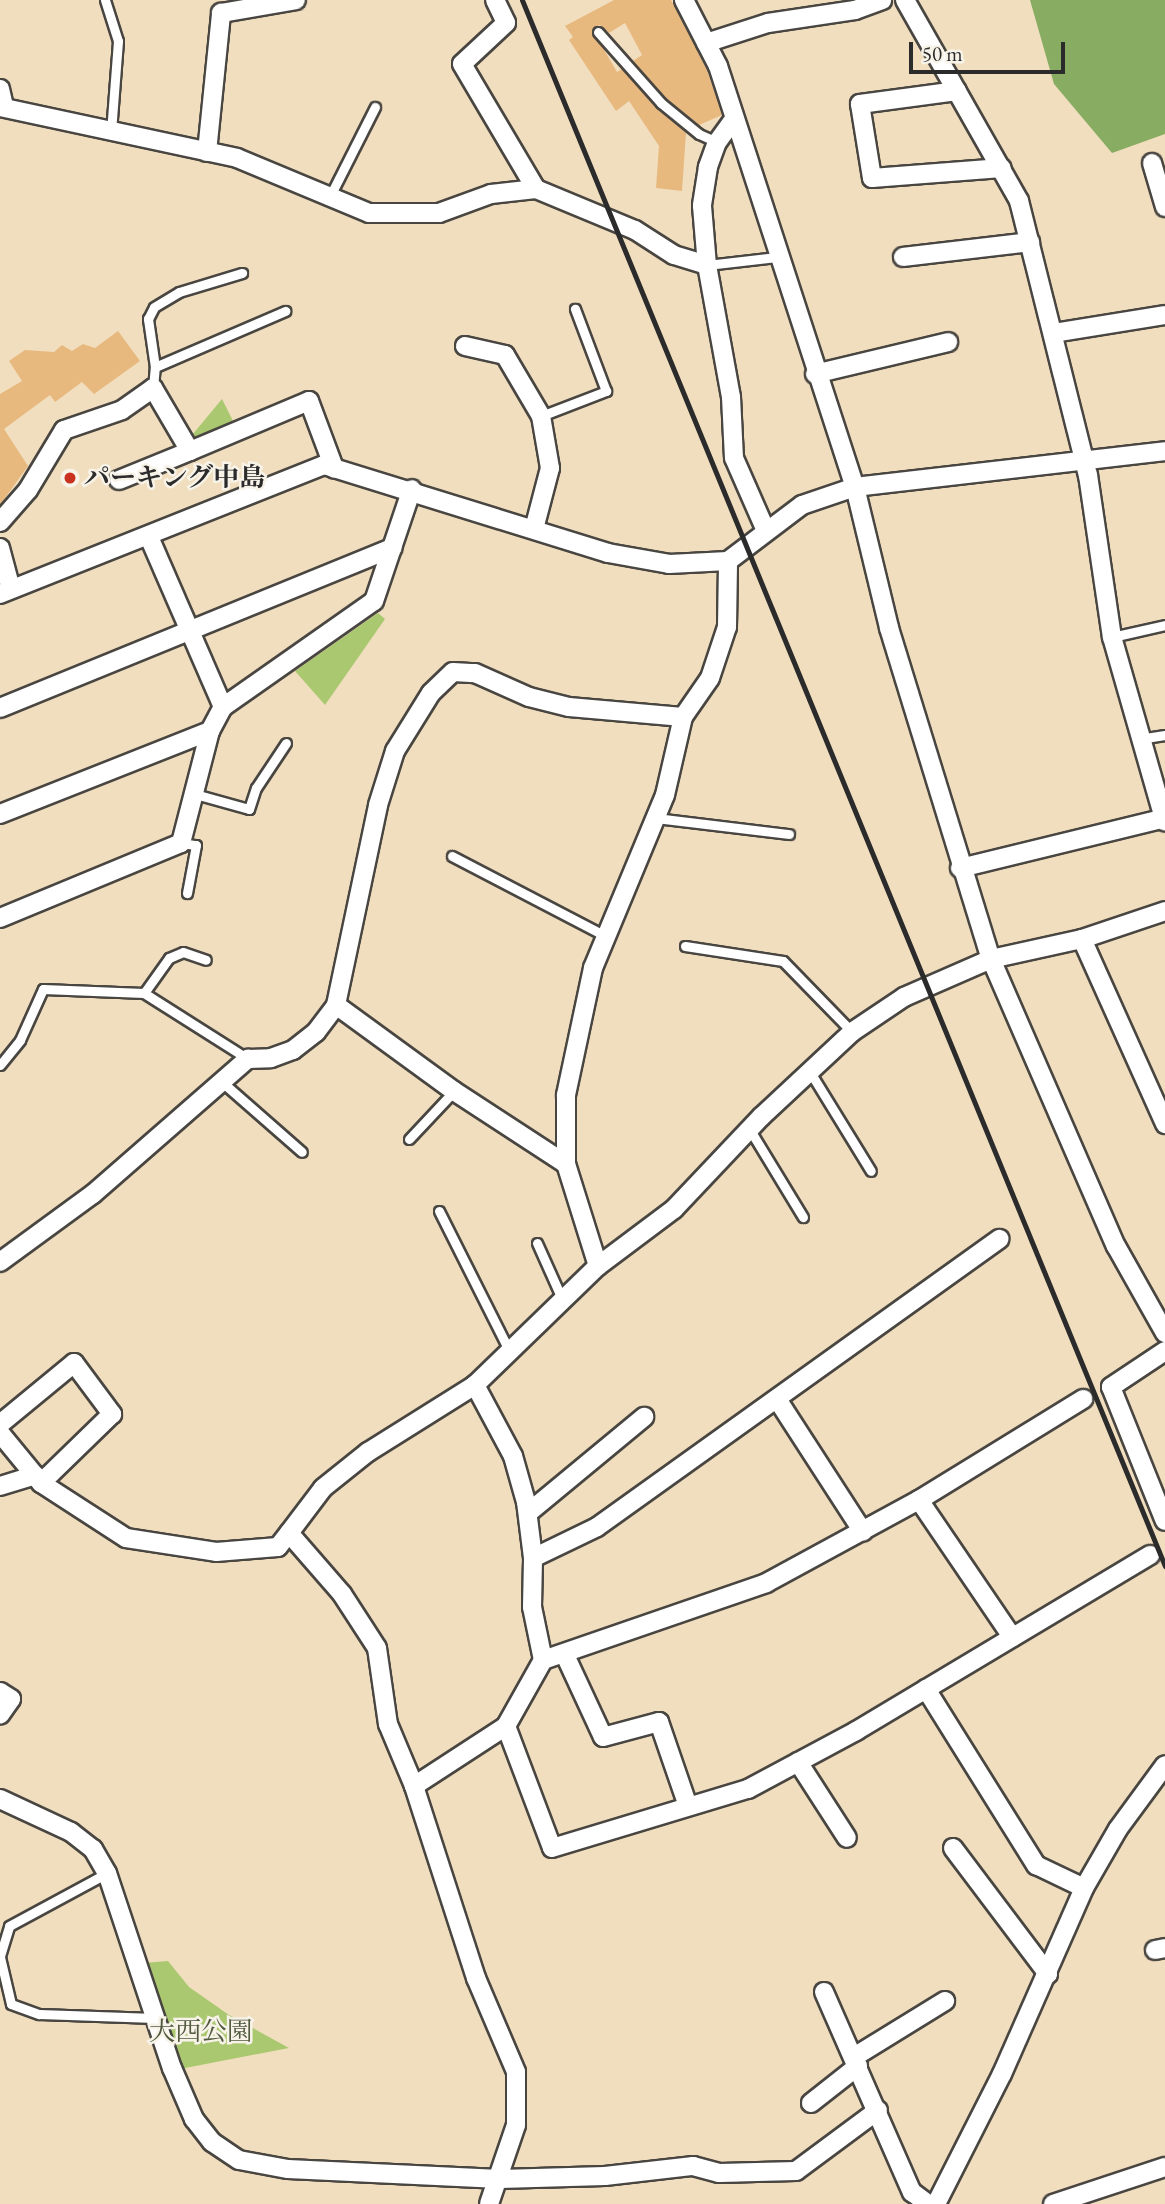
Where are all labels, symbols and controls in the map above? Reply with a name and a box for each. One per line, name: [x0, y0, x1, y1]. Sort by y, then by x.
scale bar: [913, 28, 1069, 72]
text: 50 m: [922, 40, 963, 67]
place label: パーキング中島: [84, 462, 266, 494]
marker: パーキング中島: [62, 470, 78, 486]
park label: 大西公園: [149, 2016, 253, 2048]

